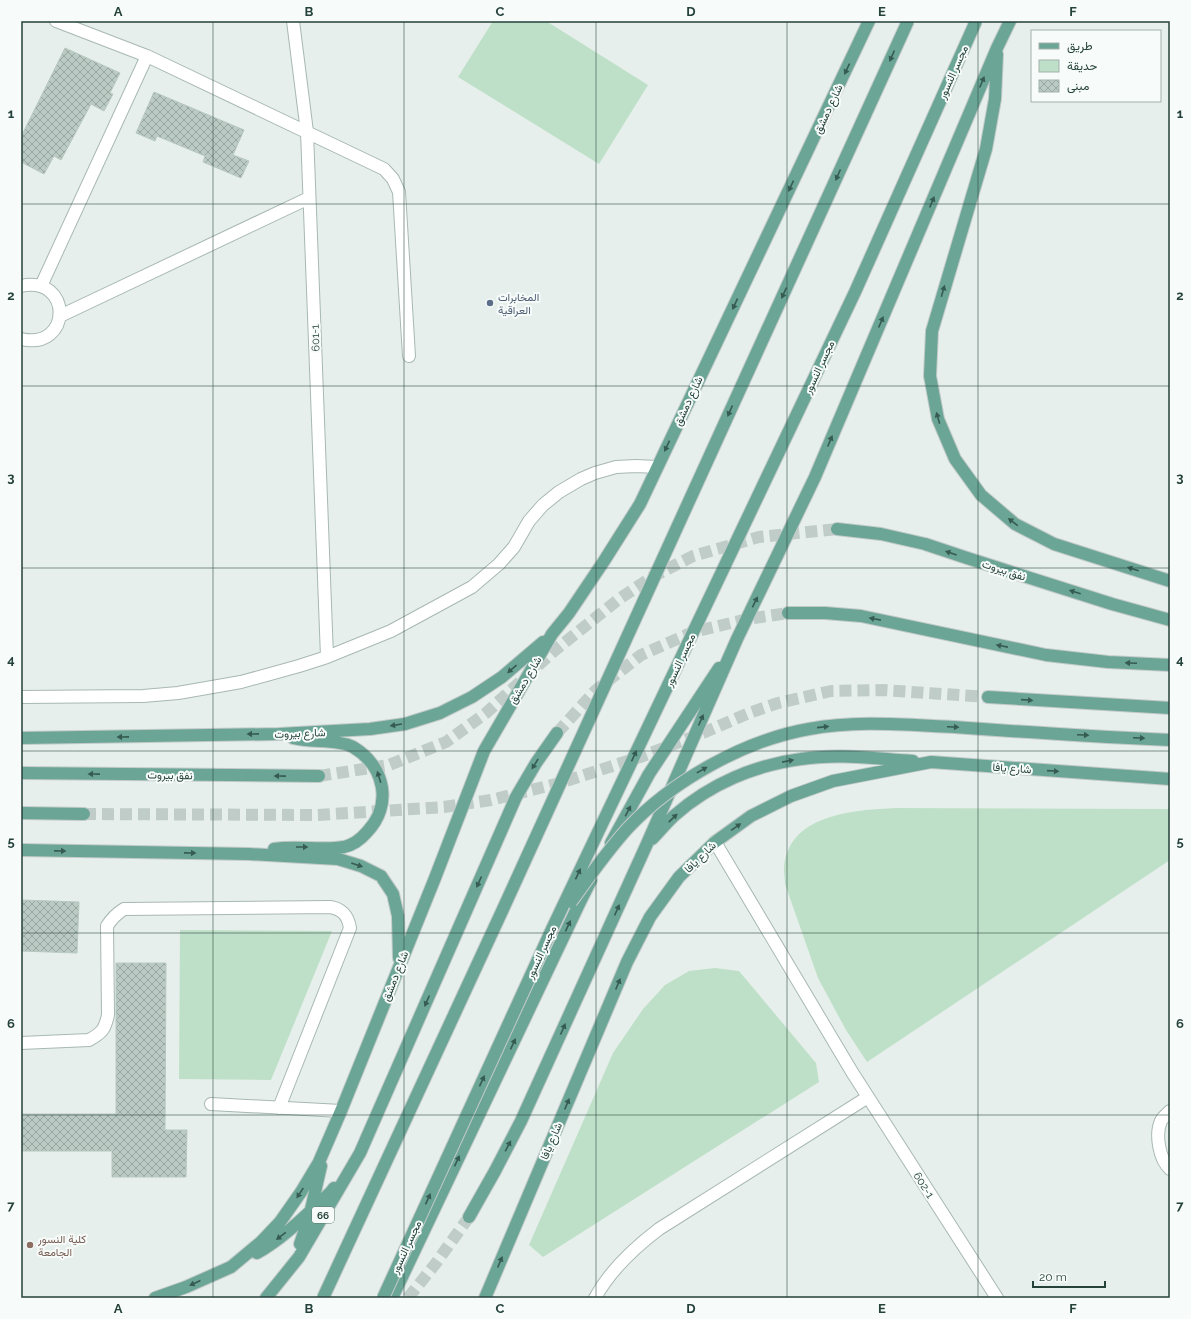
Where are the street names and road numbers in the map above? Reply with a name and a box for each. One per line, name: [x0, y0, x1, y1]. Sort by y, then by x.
street label: مجسر النسور: [936, 43, 971, 102]
street label: شارع دمشق: [811, 82, 847, 136]
street label: 601-1: [309, 324, 322, 352]
street label: مجسر النسور: [801, 338, 837, 397]
street label: شارع دمشق: [671, 374, 707, 428]
street label: نفق بيروت: [980, 557, 1027, 584]
street label: مجسر النسور: [662, 631, 698, 690]
street label: شارع دمشق: [506, 654, 546, 707]
street label: شارع بيروت: [274, 726, 326, 742]
street label: شارع يافا: [992, 761, 1032, 777]
street label: نفق بيروت: [147, 769, 193, 782]
street label: شارع يافا: [682, 839, 720, 876]
street label: مجسر النسور: [523, 923, 559, 982]
street label: شارع دمشق: [380, 949, 412, 1004]
street label: شارع يافا: [538, 1120, 566, 1162]
street label: 602-1: [910, 1170, 937, 1201]
road number: 66: [312, 1207, 334, 1223]
street label: مجسر النسور: [388, 1218, 424, 1277]

